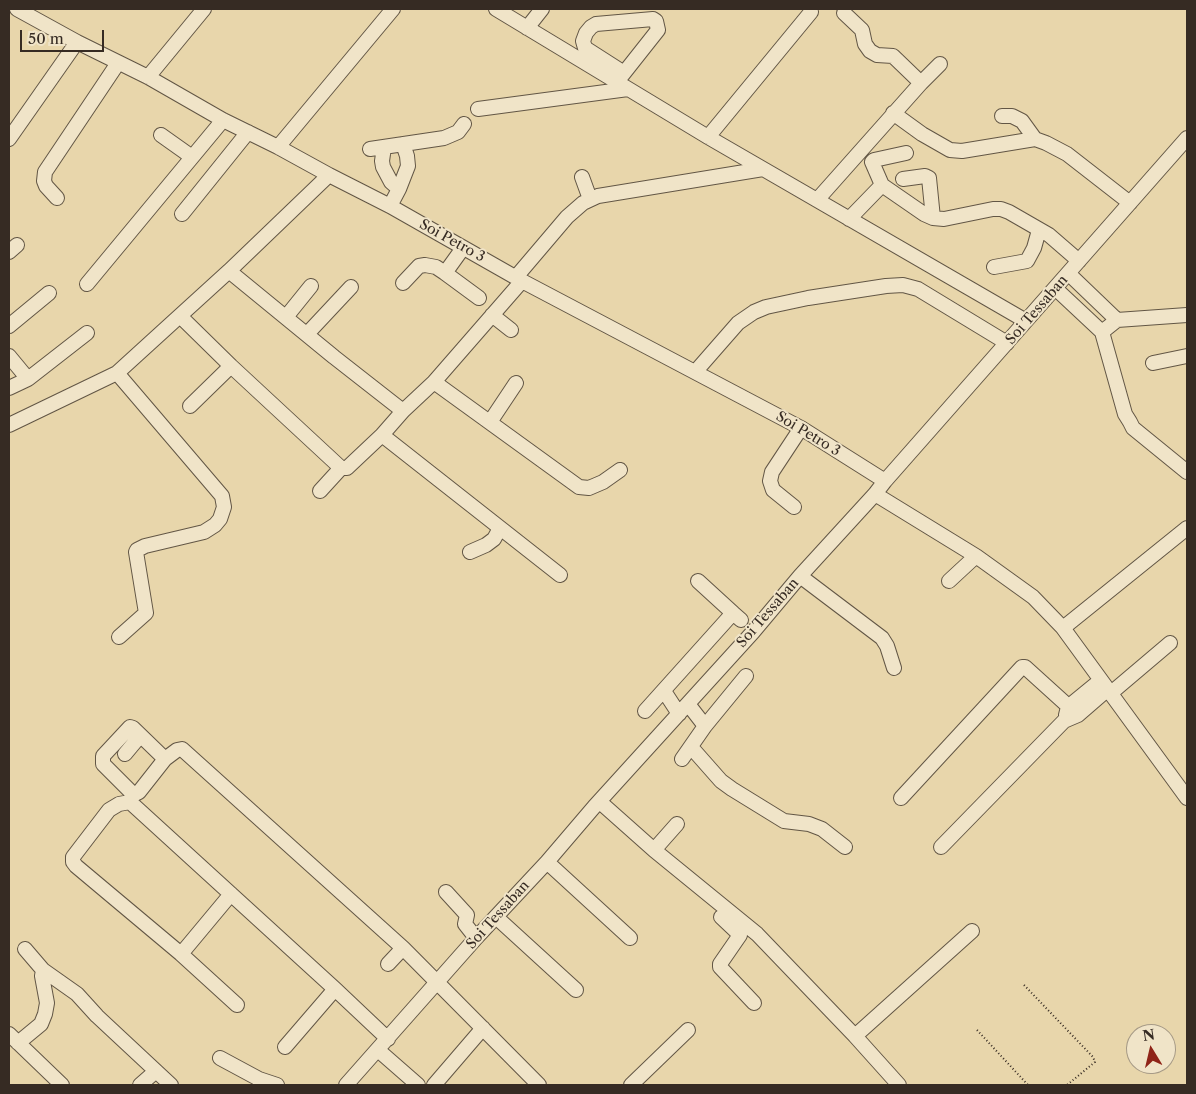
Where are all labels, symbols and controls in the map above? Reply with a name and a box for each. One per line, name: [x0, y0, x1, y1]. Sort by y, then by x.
scale bar: [22, 20, 106, 52]
text: 50 m: [28, 29, 64, 48]
street label: Soi Petro 3: [416, 216, 488, 266]
street label: Soi Tessaban: [1002, 272, 1072, 348]
street label: Soi Petro 3: [773, 408, 843, 460]
street label: Soi Tessaban: [733, 575, 803, 651]
street label: Soi Tessaban: [463, 877, 533, 953]
north arrow: [1126, 1024, 1176, 1074]
text: N: [1141, 1025, 1156, 1045]

